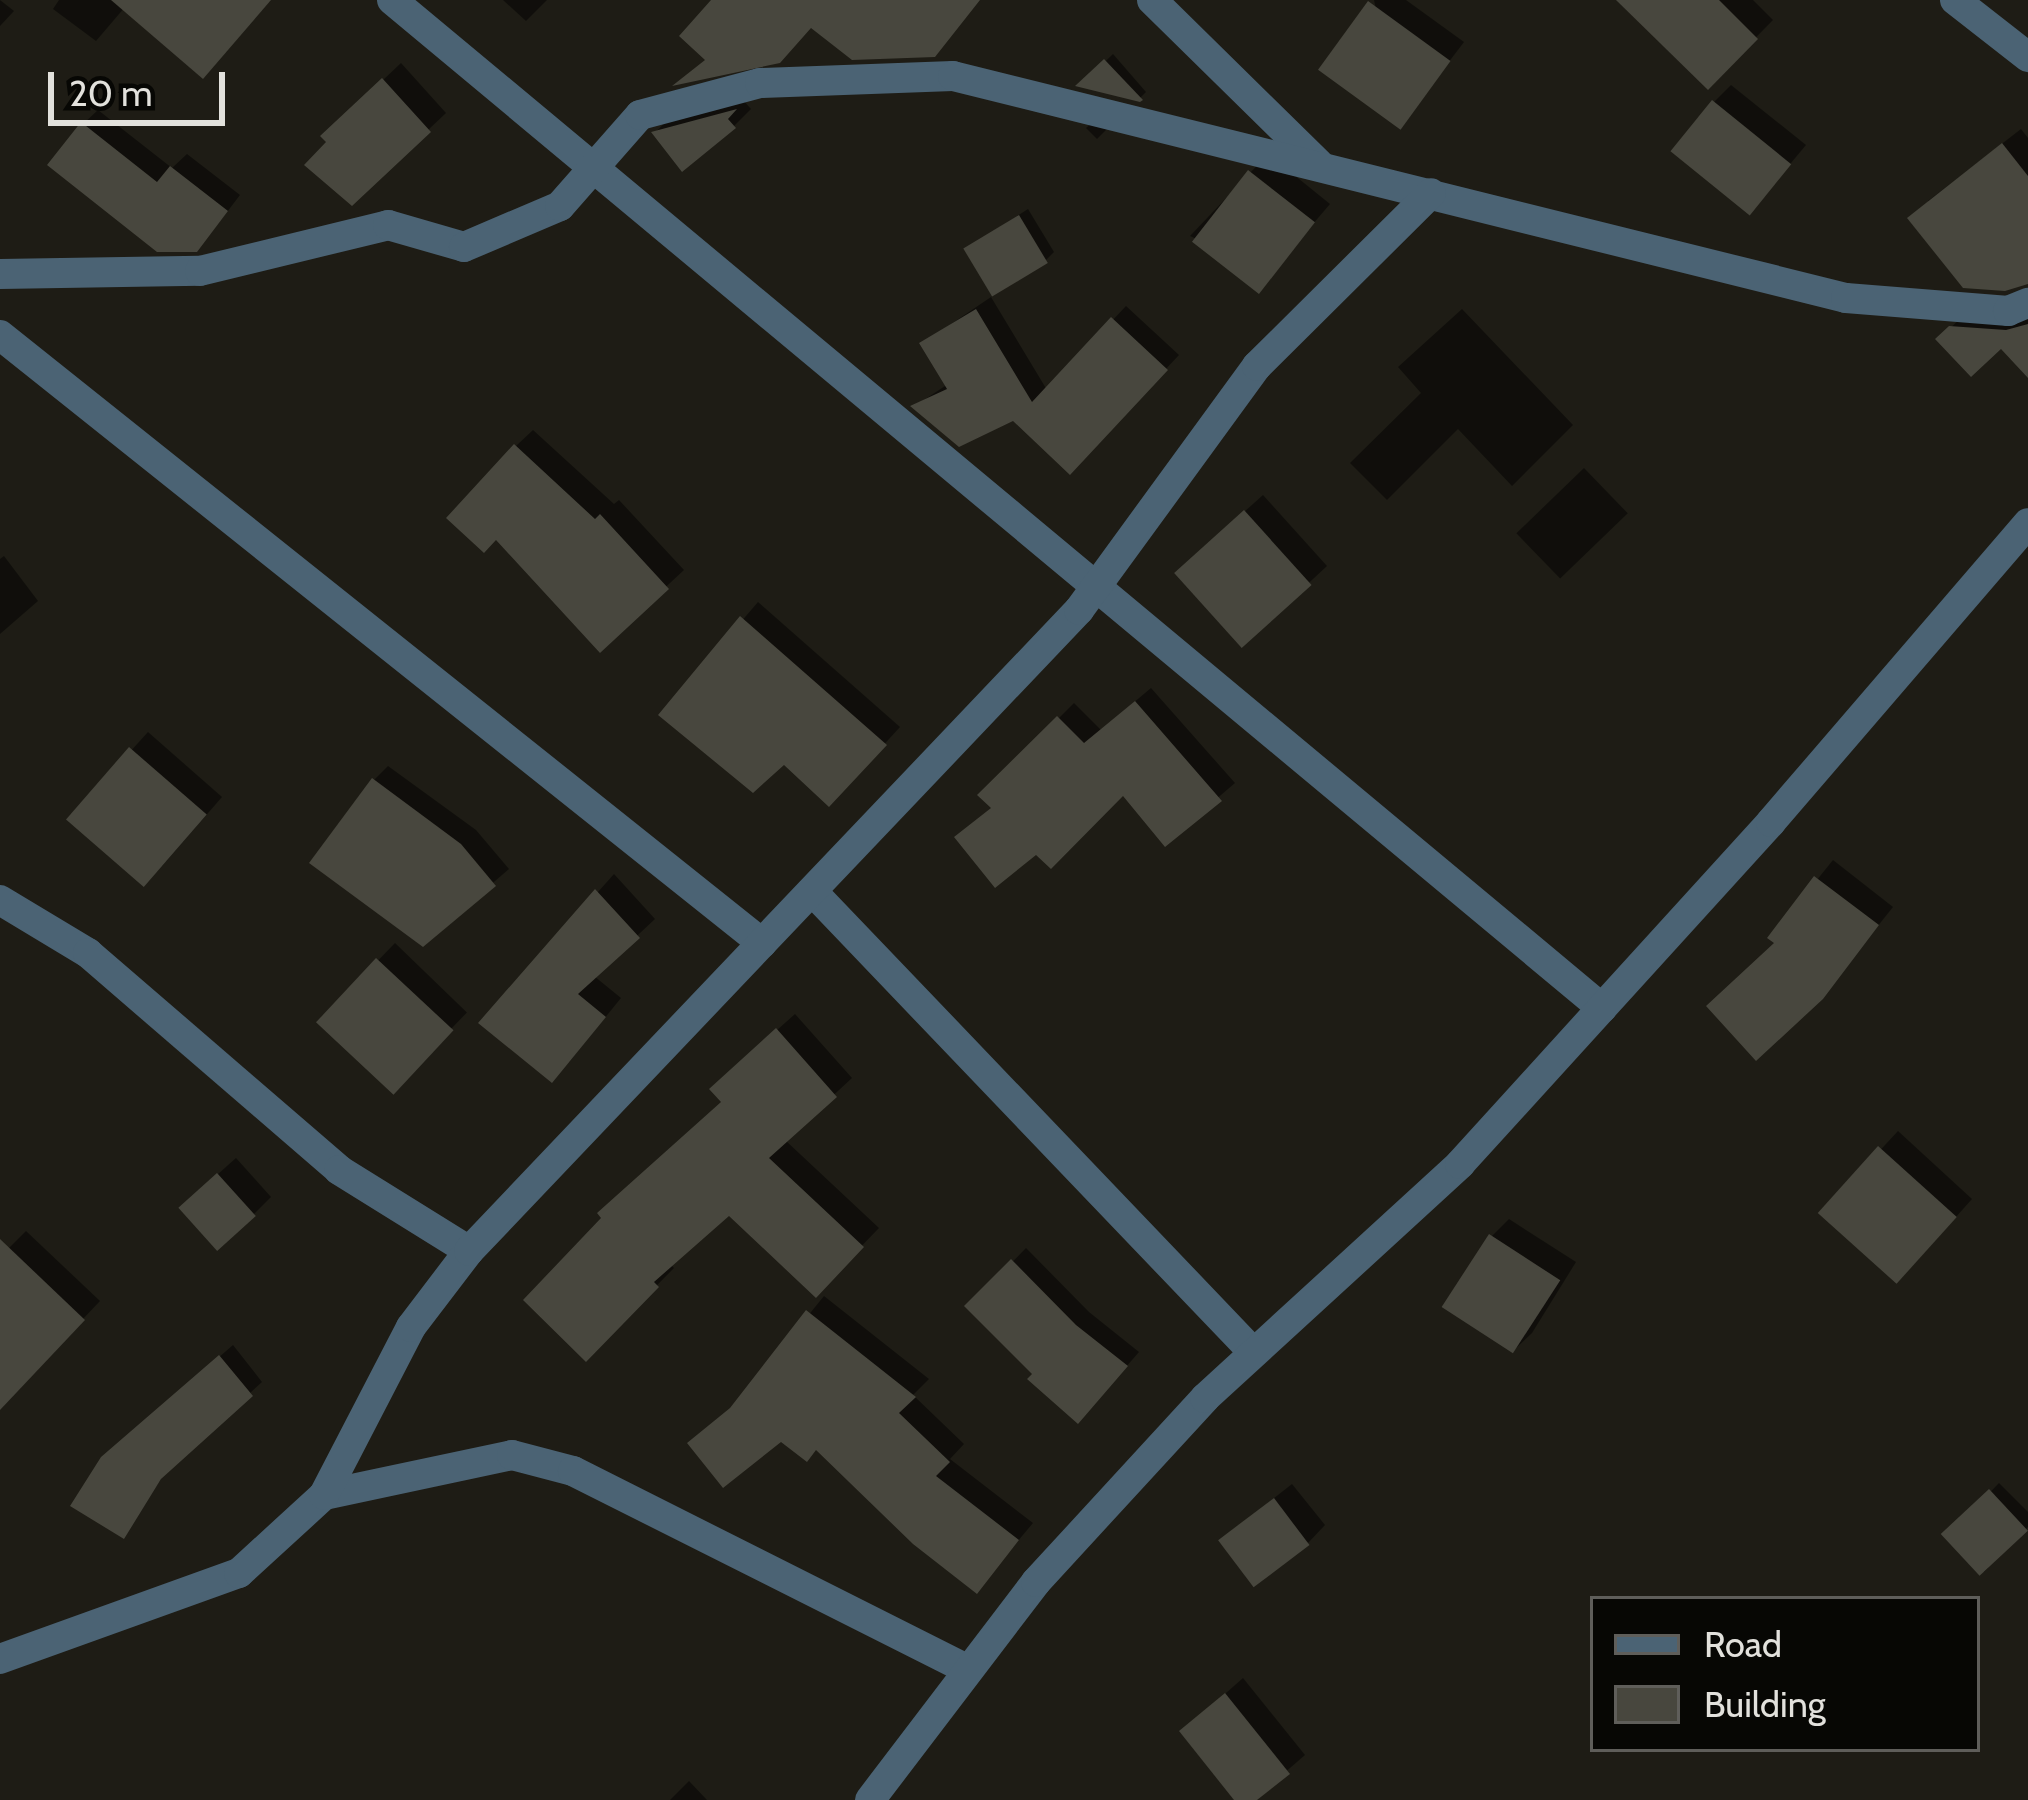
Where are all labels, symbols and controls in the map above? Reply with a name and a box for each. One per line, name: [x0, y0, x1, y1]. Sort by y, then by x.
scale bar: [54, 48, 231, 122]
text: 20 m: [69, 71, 153, 115]
legend: [1590, 1596, 1980, 1752]
text: Road: [1704, 1622, 1782, 1666]
text: Building: [1704, 1682, 1826, 1726]

